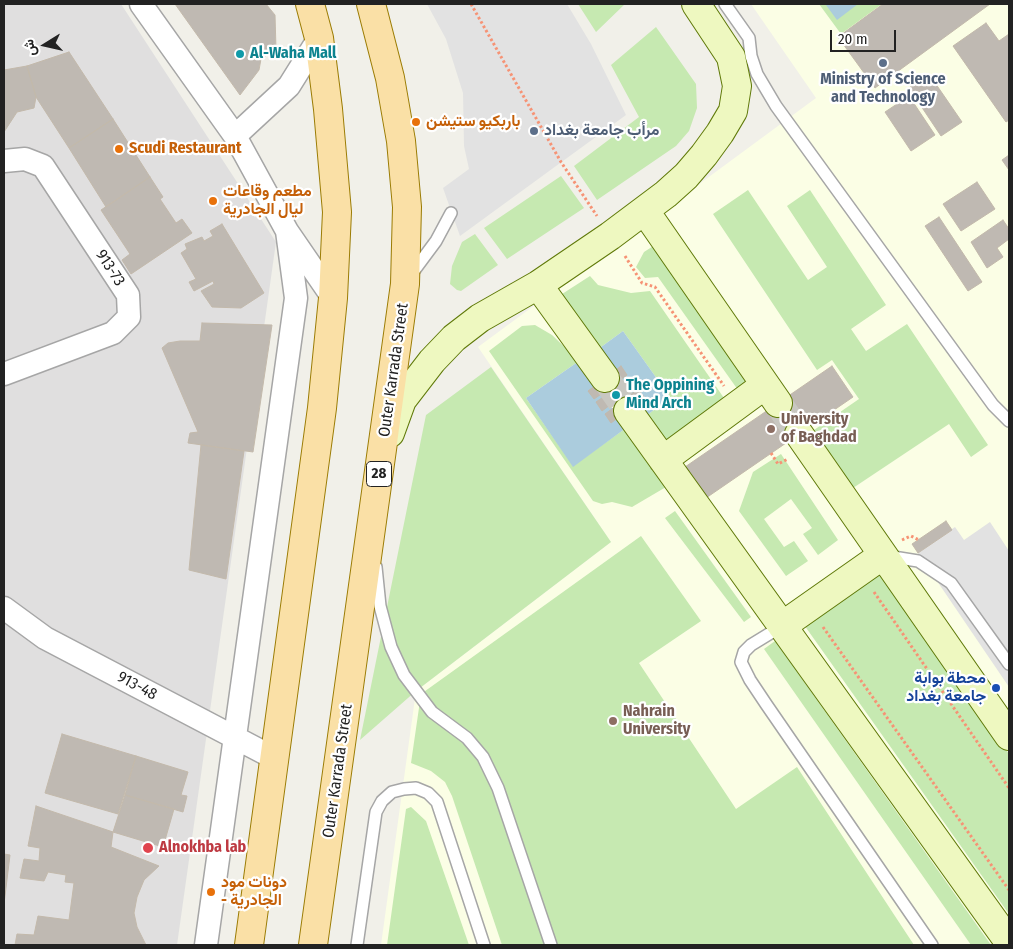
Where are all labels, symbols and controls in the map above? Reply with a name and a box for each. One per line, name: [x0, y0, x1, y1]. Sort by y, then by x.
north arrow: [20, 20, 70, 70]
scale bar: [833, 20, 899, 52]
text: 20 m: [838, 30, 868, 48]
text: ش: [20, 38, 40, 57]
place label: Al-Waha Mall: [250, 44, 336, 64]
marker: Al-Waha Mall: [234, 48, 246, 60]
marker: Ministry of Science and Technology: [877, 57, 889, 69]
place label: Ministry of Science and Technology: [820, 70, 946, 108]
place label: باربكيو ستيشن: [426, 112, 520, 132]
marker: باربكيو ستيشن: [410, 116, 422, 128]
place label: مرأب جامعة بغداد: [544, 121, 659, 141]
marker: مرأب جامعة بغداد: [528, 125, 540, 137]
place label: Scudi Restaurant: [129, 139, 242, 159]
marker: Scudi Restaurant: [113, 143, 125, 155]
place label: مطعم وقاعات ليال الجادرية: [223, 182, 312, 220]
marker: مطعم وقاعات ليال الجادرية: [207, 195, 219, 207]
street label: 913-73: [91, 246, 129, 290]
street label: Outer Karrada Street: [375, 302, 413, 438]
place label: The Oppining Mind Arch: [626, 376, 714, 414]
marker: The Oppining Mind Arch: [610, 389, 622, 401]
place label: University of Baghdad: [781, 410, 857, 448]
marker: University of Baghdad: [765, 423, 777, 435]
road number: 28: [366, 462, 392, 486]
street label: 913-48: [114, 668, 160, 704]
place label: محطة بوابة جامعة بغداد: [906, 669, 986, 707]
marker: محطة بوابة جامعة بغداد: [990, 682, 1002, 694]
place label: Nahrain University: [623, 702, 690, 740]
street label: Outer Karrada Street: [319, 703, 357, 839]
marker: Nahrain University: [607, 715, 619, 727]
place label: Alnokhba lab: [159, 838, 246, 858]
marker: Alnokhba lab: [141, 841, 155, 855]
place label: دونات مود - الجادرية: [221, 873, 287, 911]
marker: دونات مود - الجادرية: [205, 886, 217, 898]

